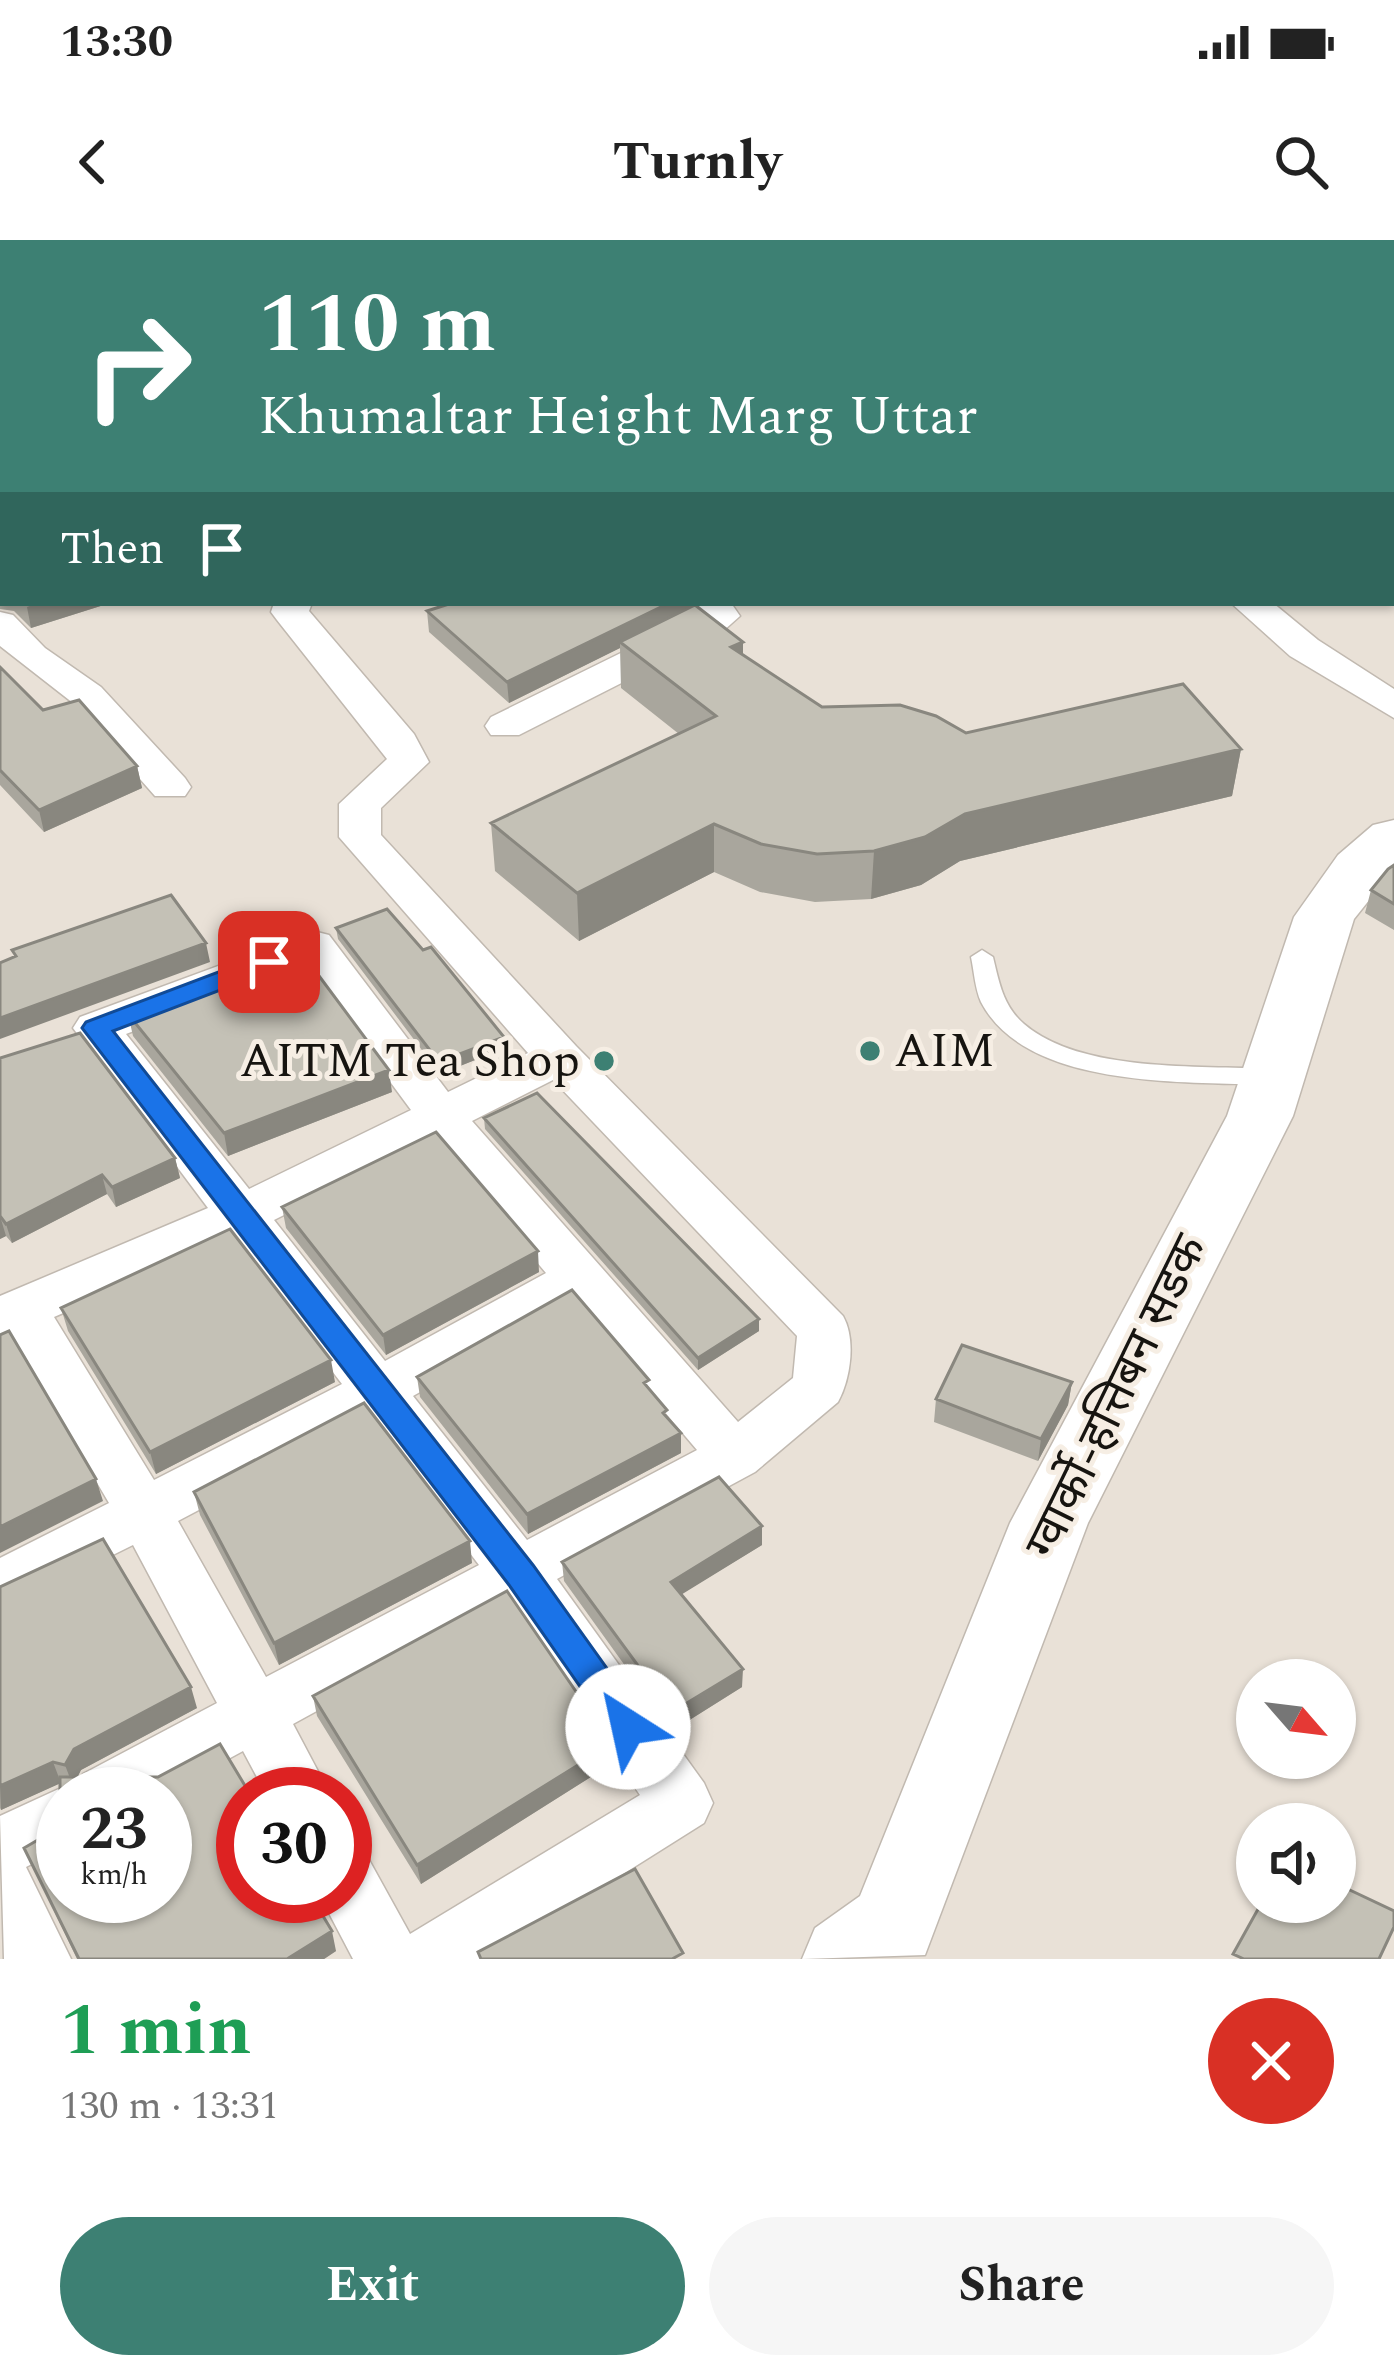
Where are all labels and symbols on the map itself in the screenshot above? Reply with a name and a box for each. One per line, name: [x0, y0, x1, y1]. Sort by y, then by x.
pin: [218, 911, 320, 1013]
place label: AIM: [894, 1015, 995, 1088]
place label: AITM Tea Shop: [239, 1025, 580, 1098]
marker: AIM: [857, 1038, 883, 1064]
marker: AITM Tea Shop: [591, 1048, 617, 1074]
street label: ग्वार्को-हत्तिबन सडक: [1007, 1222, 1227, 1571]
north arrow: [1236, 1659, 1356, 1779]
position arrow: [565, 1664, 691, 1790]
speed limit sign: 30: [216, 1767, 372, 1923]

